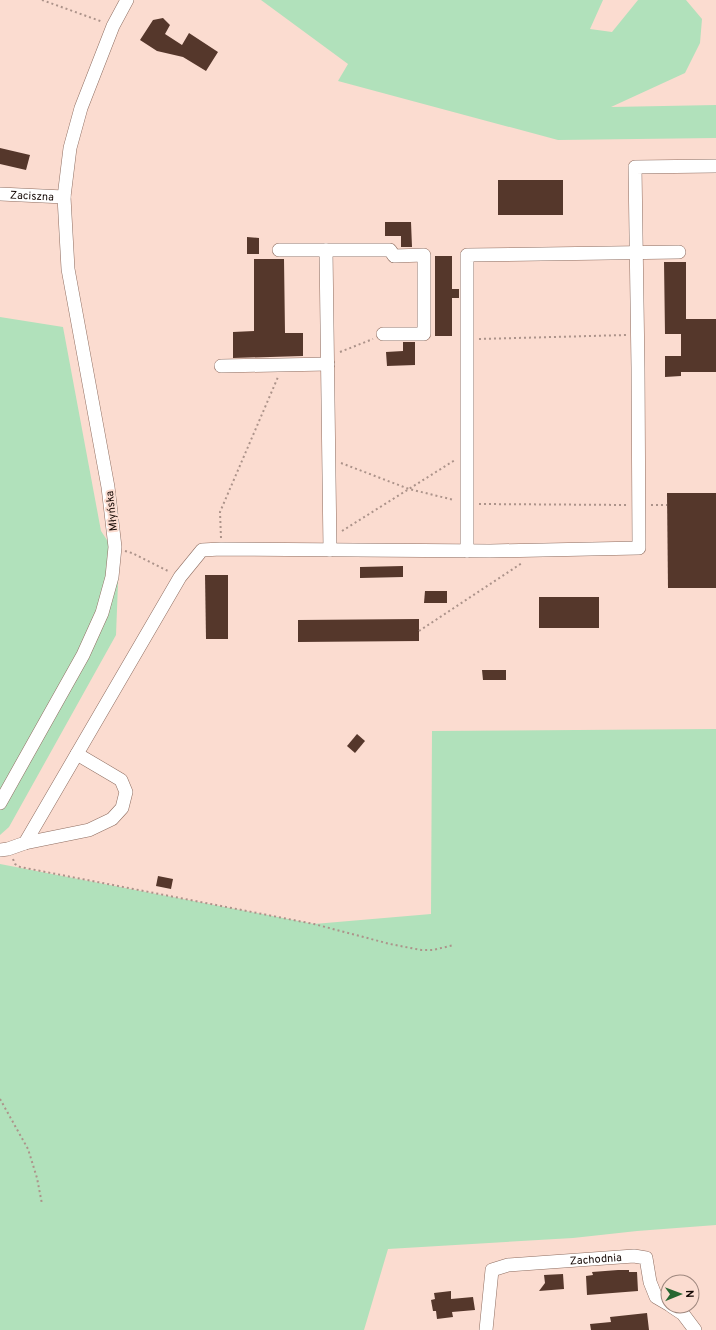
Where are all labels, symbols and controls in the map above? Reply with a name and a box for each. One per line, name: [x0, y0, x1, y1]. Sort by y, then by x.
street label: Zaciszna: [10, 188, 54, 205]
street label: Młyńska: [103, 490, 121, 532]
street label: Zachodnia: [569, 1251, 623, 1269]
north arrow: [660, 1274, 700, 1314]
text: N: [682, 1290, 696, 1298]

